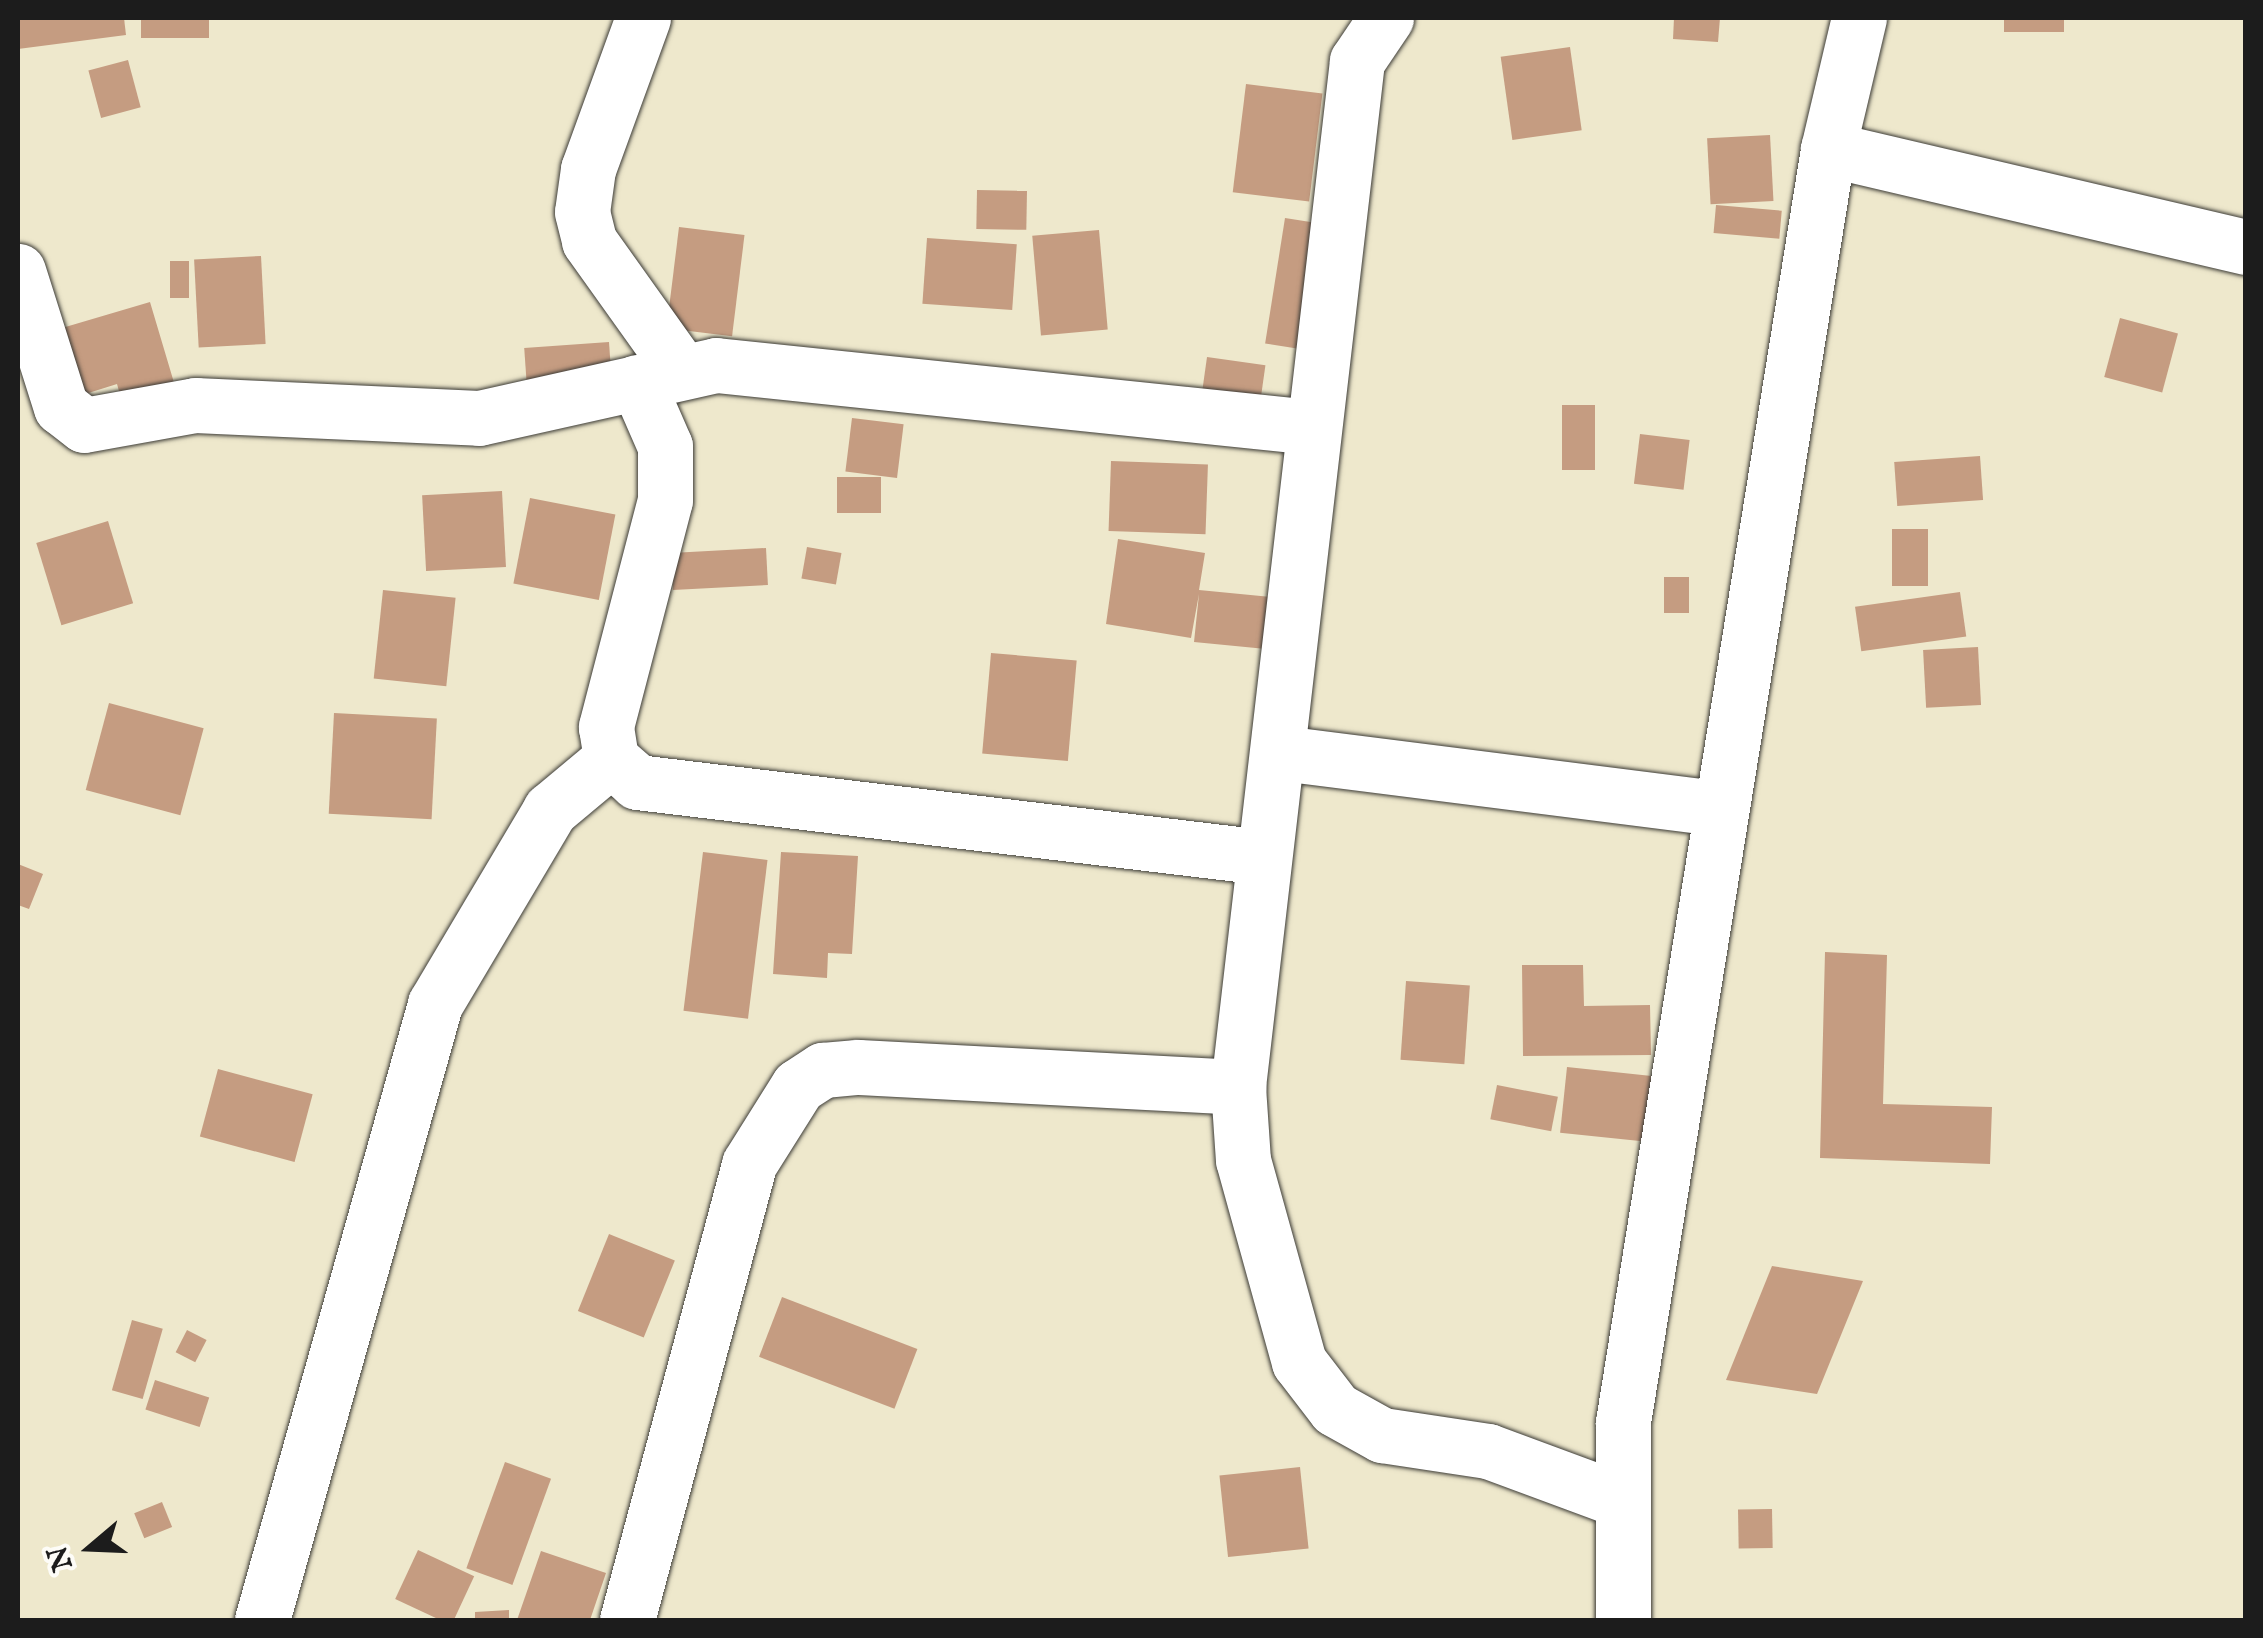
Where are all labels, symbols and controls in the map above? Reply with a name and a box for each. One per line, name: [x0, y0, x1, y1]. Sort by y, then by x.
north arrow: [40, 1498, 140, 1598]
text: N: [41, 1541, 82, 1575]

